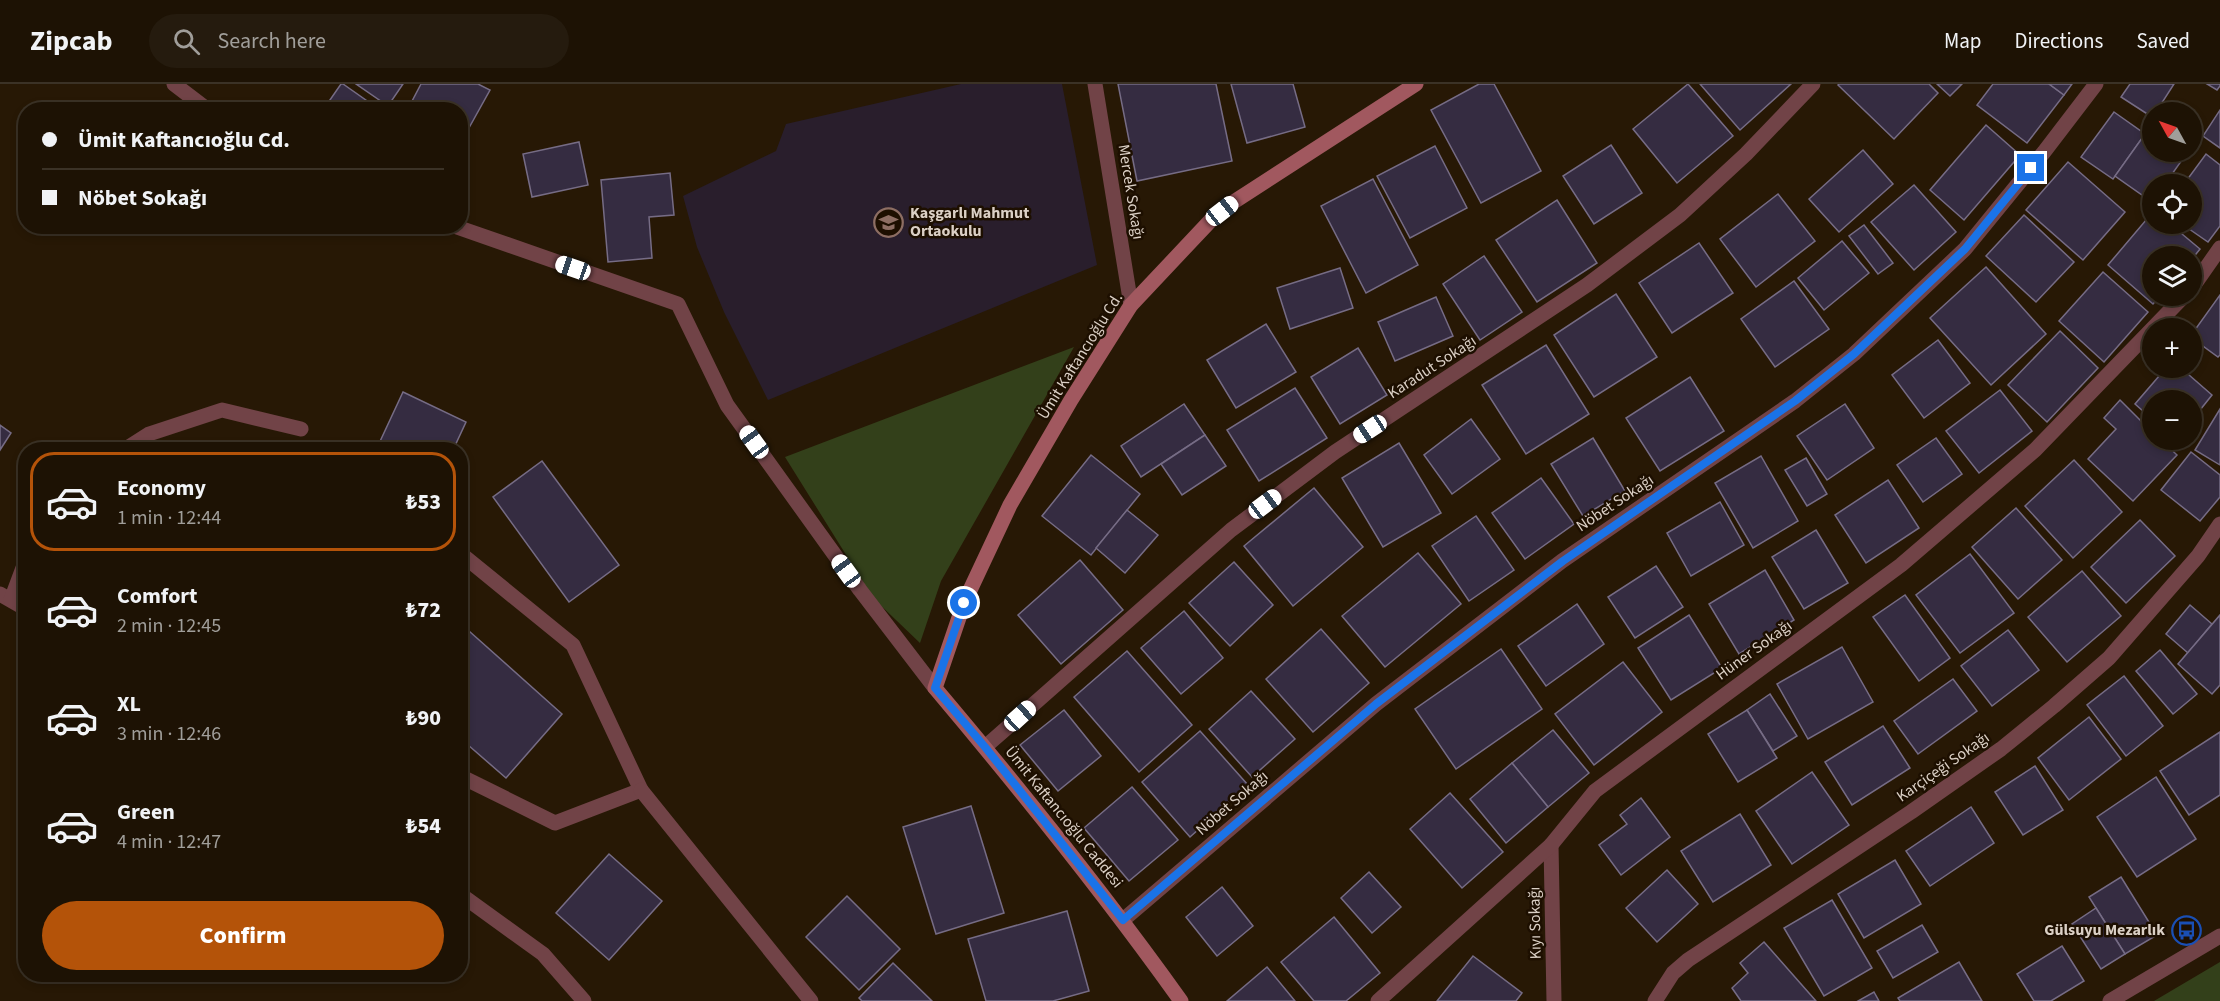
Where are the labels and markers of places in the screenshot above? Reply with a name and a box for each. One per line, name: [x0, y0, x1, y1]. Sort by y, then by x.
place label: Kaşgarlı Mahmut Ortaokulu: [910, 202, 1029, 242]
school or university icon: Kaşgarlı Mahmut Ortaokulu: [873, 206, 905, 238]
bus stop icon: Gülsuyu Mezarlık: [2170, 914, 2202, 946]
place label: Gülsuyu Mezarlık: [2044, 919, 2165, 941]

